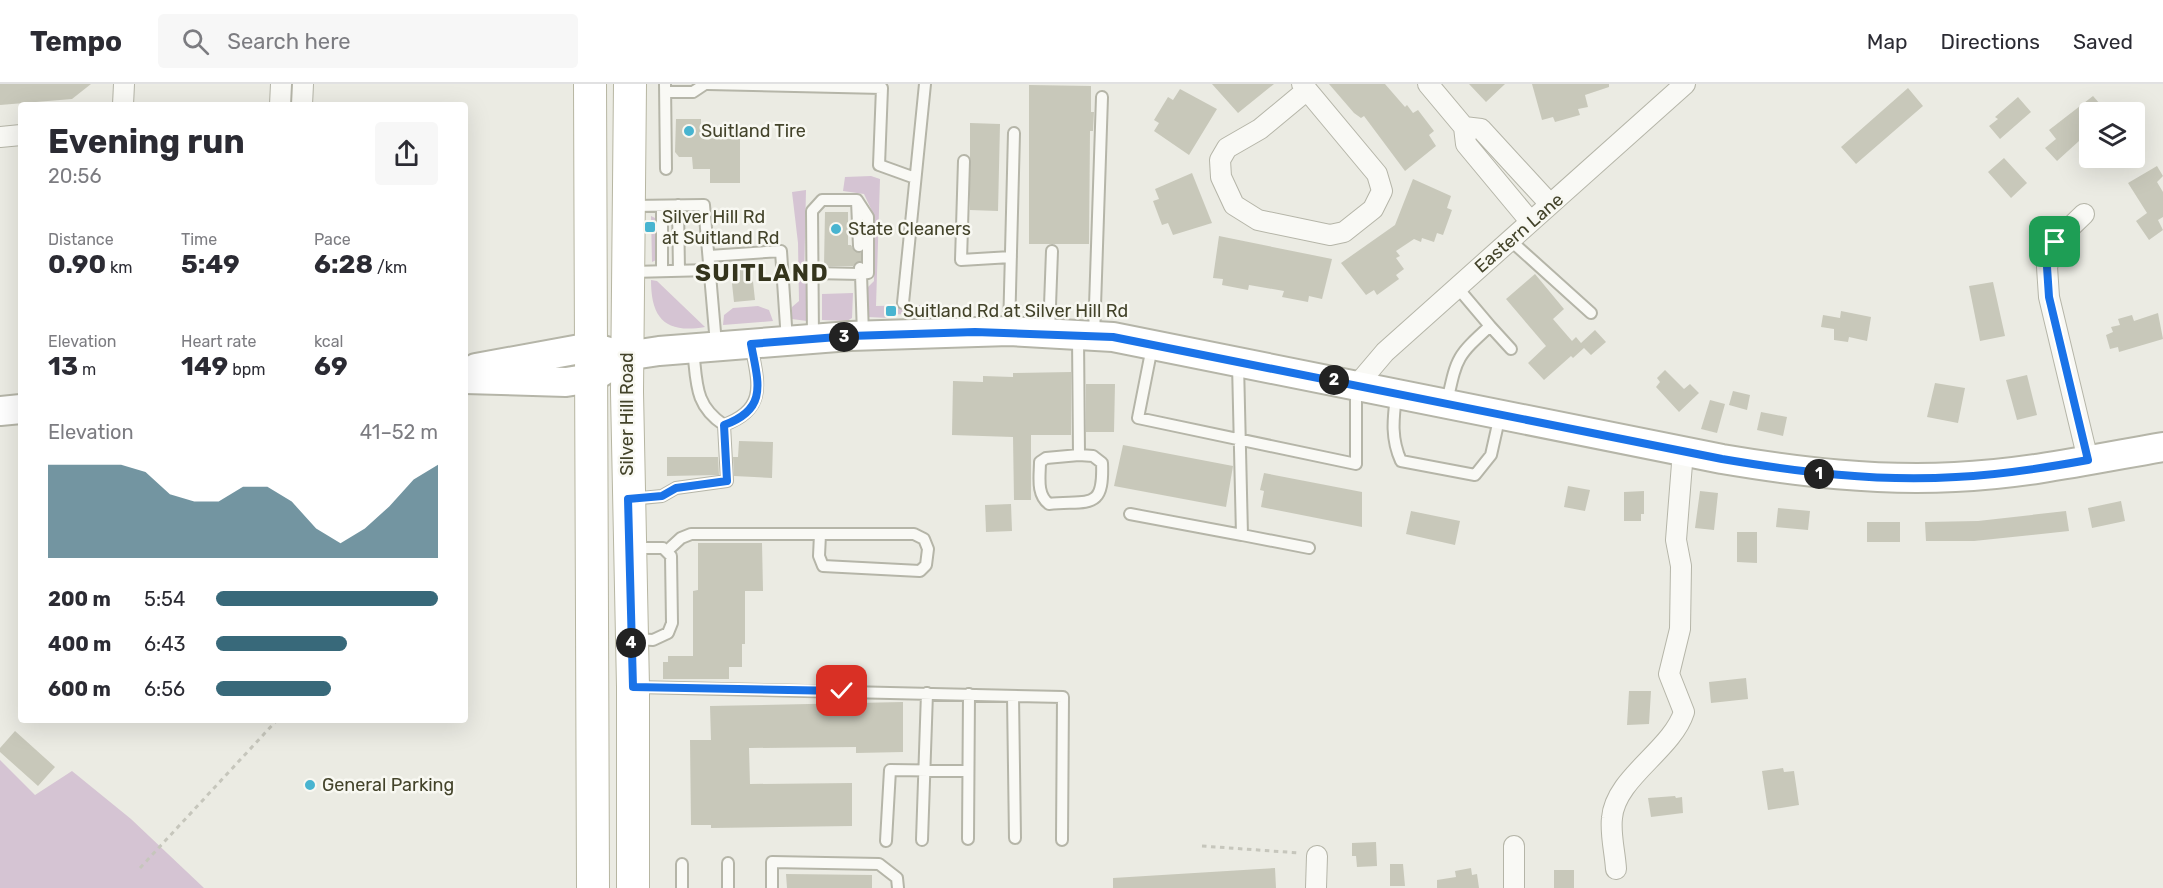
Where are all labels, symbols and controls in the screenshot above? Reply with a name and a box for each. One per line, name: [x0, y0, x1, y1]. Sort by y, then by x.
search box: [158, 14, 578, 68]
text: Tempo: [30, 25, 122, 58]
icon: search: [179, 25, 212, 58]
text: Search here: [227, 28, 351, 55]
text: Map: [1867, 29, 1908, 54]
text: Directions: [1941, 29, 2040, 54]
text: Saved: [2073, 29, 2133, 54]
map controls: [2079, 102, 2145, 168]
button: layers: [2079, 102, 2145, 168]
place label: Suitland Tire: [701, 120, 806, 142]
text: Evening run: [48, 122, 245, 161]
button: share: [375, 122, 438, 185]
marker: Suitland Tire: [682, 124, 696, 138]
text: 20:56: [48, 164, 102, 188]
street label: Eastern Lane: [1470, 188, 1568, 278]
place label: Silver Hill Rd at Suitland Rd: [662, 206, 779, 249]
pin: [2029, 216, 2080, 267]
place label: State Cleaners: [848, 218, 971, 240]
marker: Silver Hill Rd at Suitland Rd: [643, 220, 657, 234]
marker: State Cleaners: [829, 222, 843, 236]
icon: arrive: [2038, 225, 2071, 258]
text: Distance: [48, 230, 114, 249]
text: Time: [181, 230, 217, 249]
text: Pace: [314, 230, 351, 249]
text: 0.90: [48, 249, 106, 280]
text: 5:49: [181, 249, 240, 280]
text: 6:28: [314, 249, 373, 280]
text: km: [106, 258, 133, 277]
text: /km: [373, 258, 407, 277]
district label: SUITLAND: [695, 259, 829, 287]
place label: Suitland Rd at Silver Hill Rd: [903, 300, 1128, 322]
marker: Suitland Rd at Silver Hill Rd: [884, 304, 898, 318]
pin: 3: [829, 322, 859, 352]
text: 3: [839, 327, 849, 346]
text: Elevation: [48, 332, 117, 351]
text: Heart rate: [181, 332, 256, 351]
text: kcal: [314, 332, 343, 351]
text: 13: [48, 351, 78, 382]
text: 149: [181, 351, 228, 382]
text: 69: [314, 351, 348, 382]
street label: Silver Hill Road: [616, 352, 638, 476]
text: m: [78, 360, 96, 379]
text: bpm: [228, 360, 265, 379]
pin: 2: [1319, 365, 1349, 395]
text: 2: [1329, 370, 1339, 389]
text: Elevation: [48, 420, 134, 444]
text: 41–52 m: [360, 420, 438, 444]
pin: 1: [1804, 459, 1834, 489]
text: 1: [1815, 464, 1823, 483]
text: 200 m: [48, 587, 111, 611]
text: 5:54: [144, 587, 185, 611]
pin: 4: [616, 628, 646, 658]
text: 400 m: [48, 632, 111, 656]
text: 6:43: [144, 632, 186, 656]
text: 4: [626, 633, 636, 652]
pin: [816, 665, 867, 716]
icon: check: [825, 674, 858, 707]
text: 600 m: [48, 677, 111, 701]
text: 6:56: [144, 677, 185, 701]
place label: General Parking: [322, 774, 454, 796]
marker: General Parking: [303, 778, 317, 792]

